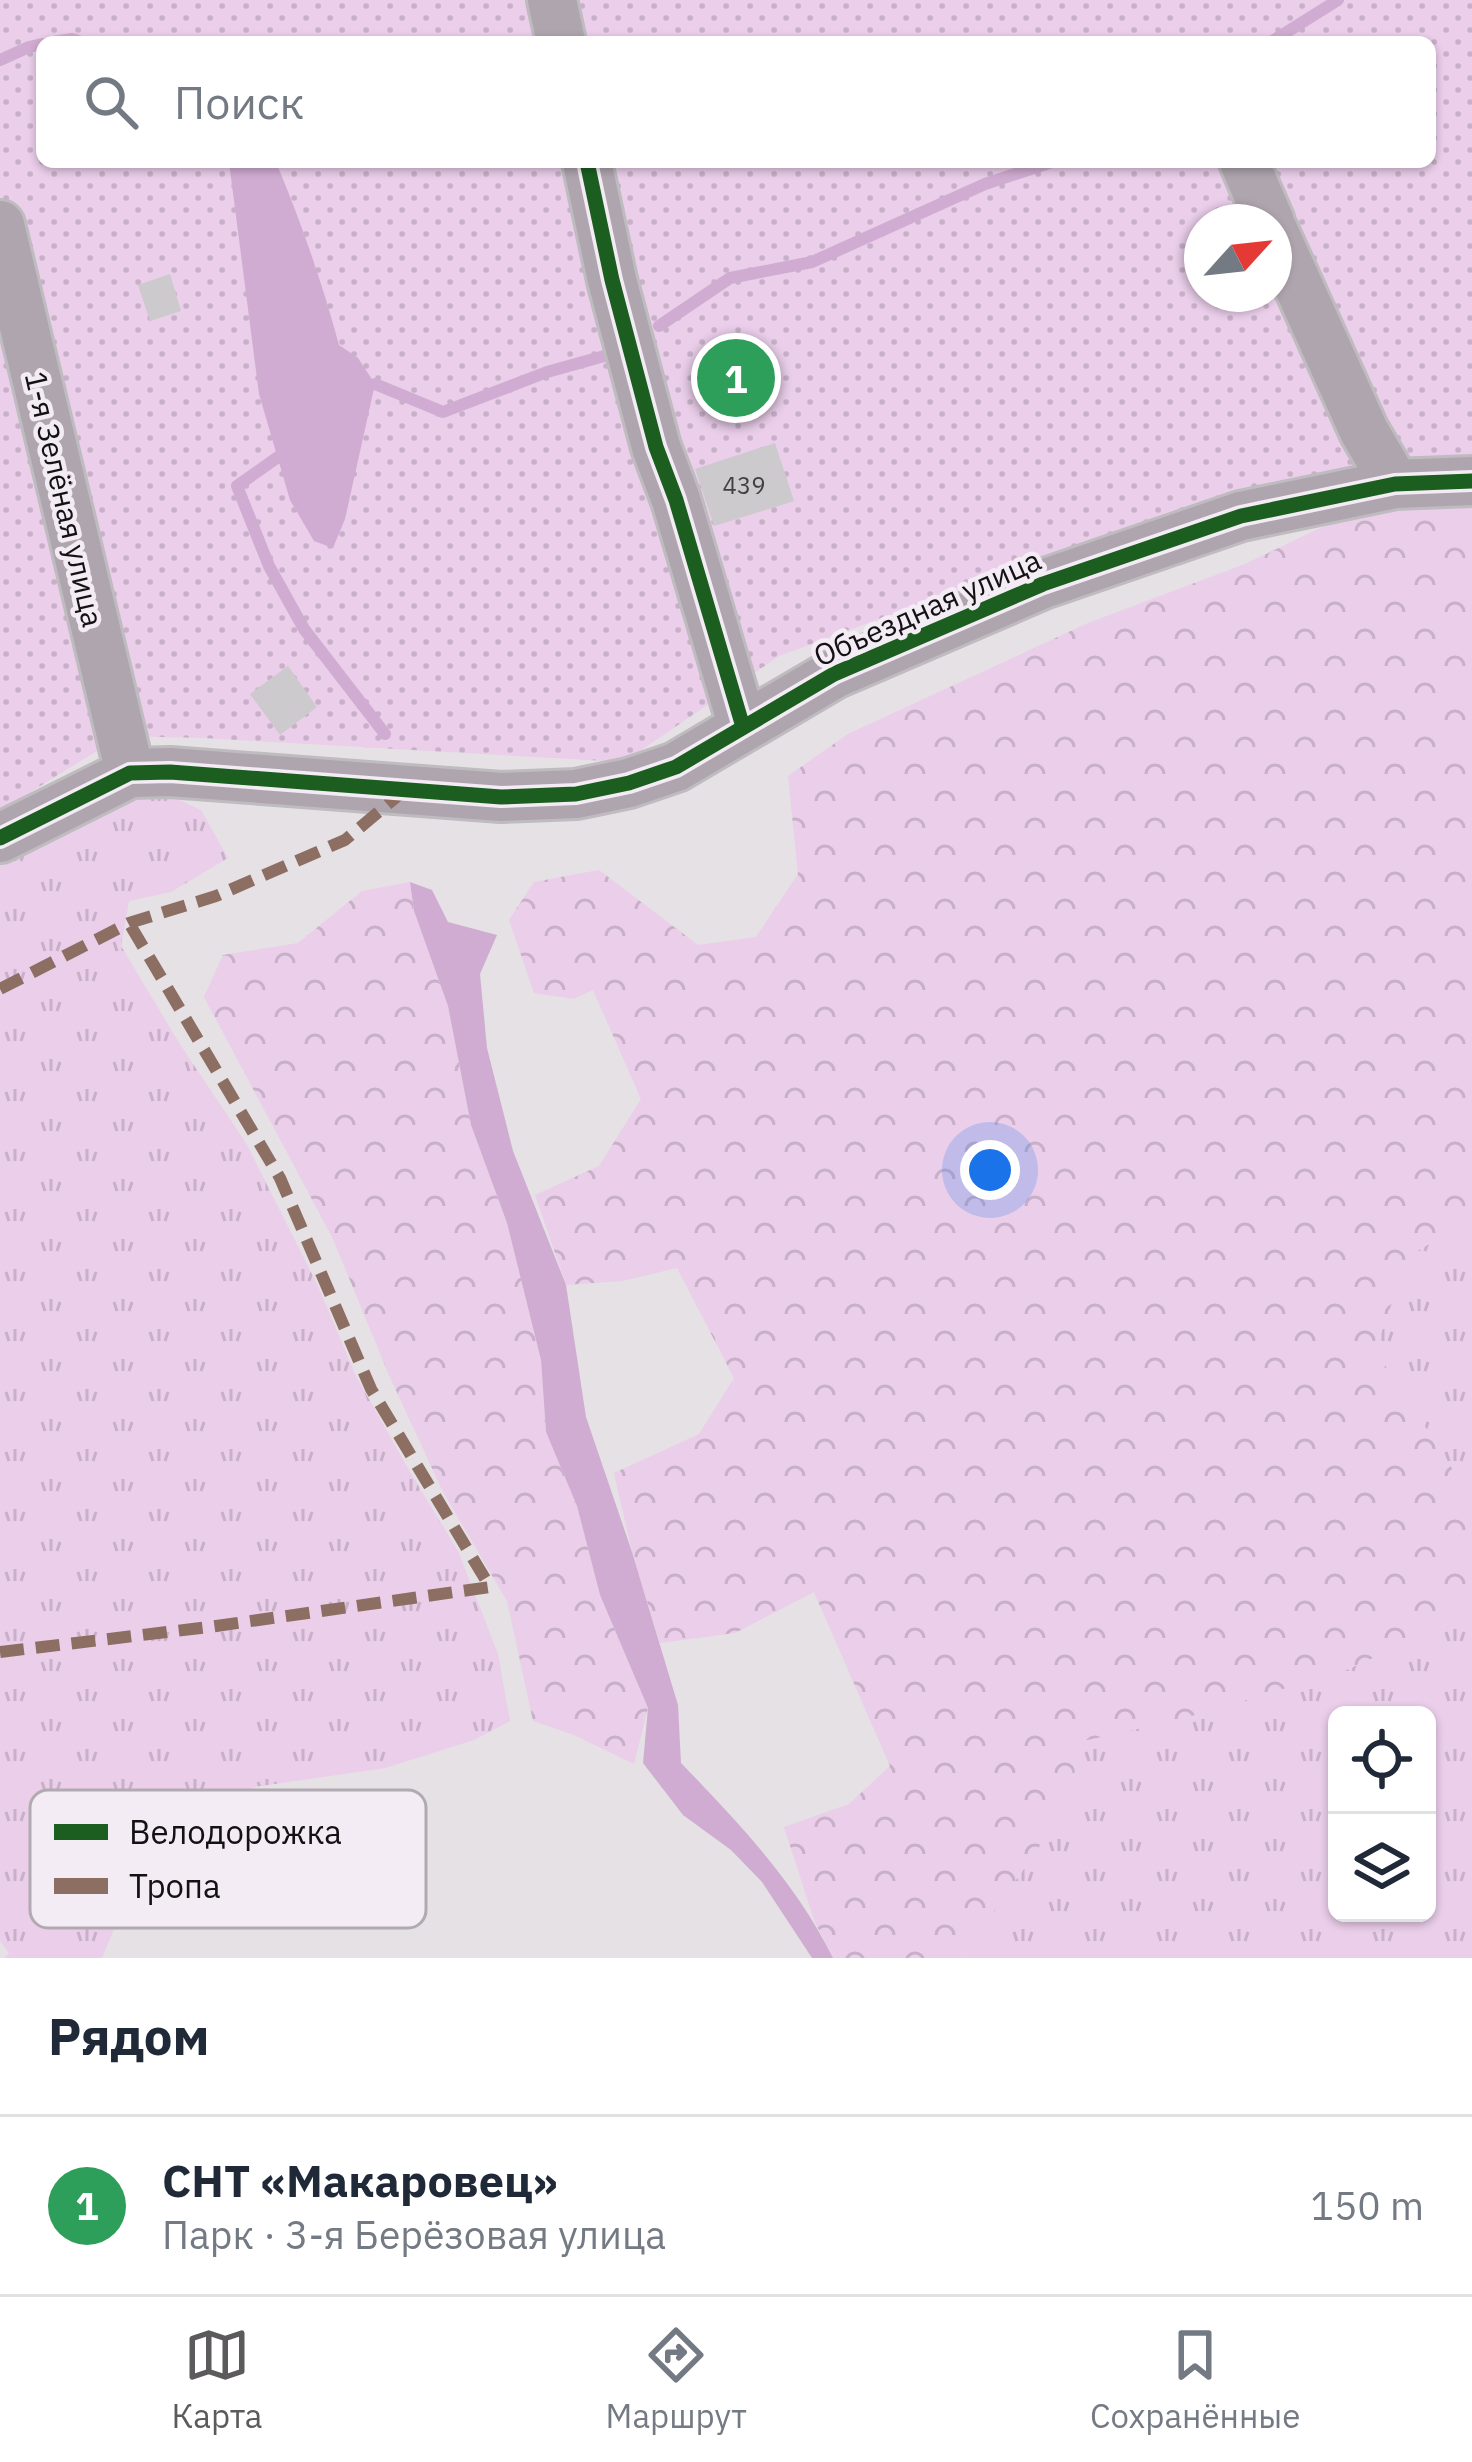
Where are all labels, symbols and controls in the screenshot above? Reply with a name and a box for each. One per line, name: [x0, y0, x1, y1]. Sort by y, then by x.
search box: [36, 36, 1436, 168]
icon: search: [78, 69, 144, 135]
text: Поиск: [174, 73, 304, 131]
north arrow: [1184, 204, 1292, 312]
pin: 1: [697, 333, 775, 423]
street label: 1-я Зелёная улица: [17, 368, 113, 630]
house number: 439: [722, 469, 766, 501]
street label: Объездная улица: [807, 539, 1047, 675]
your location: [960, 1140, 1020, 1200]
map controls: [1328, 1706, 1436, 1922]
button: locate: [1328, 1706, 1436, 1814]
legend: [30, 1790, 426, 1928]
text: Велодорожка: [129, 1810, 342, 1853]
button: layers: [1328, 1814, 1436, 1922]
text: Тропа: [129, 1864, 221, 1907]
text: Рядом: [48, 2003, 210, 2069]
text: СНТ «Макаровец»: [162, 2151, 558, 2209]
text: 1: [75, 2180, 99, 2231]
text: 150 m: [1311, 2180, 1424, 2231]
text: Парк · 3-я Берёзовая улица: [162, 2209, 666, 2260]
tab: Карта: [172, 2322, 262, 2437]
tab: Маршрут: [606, 2322, 747, 2437]
tab: Сохранённые: [1090, 2322, 1300, 2437]

